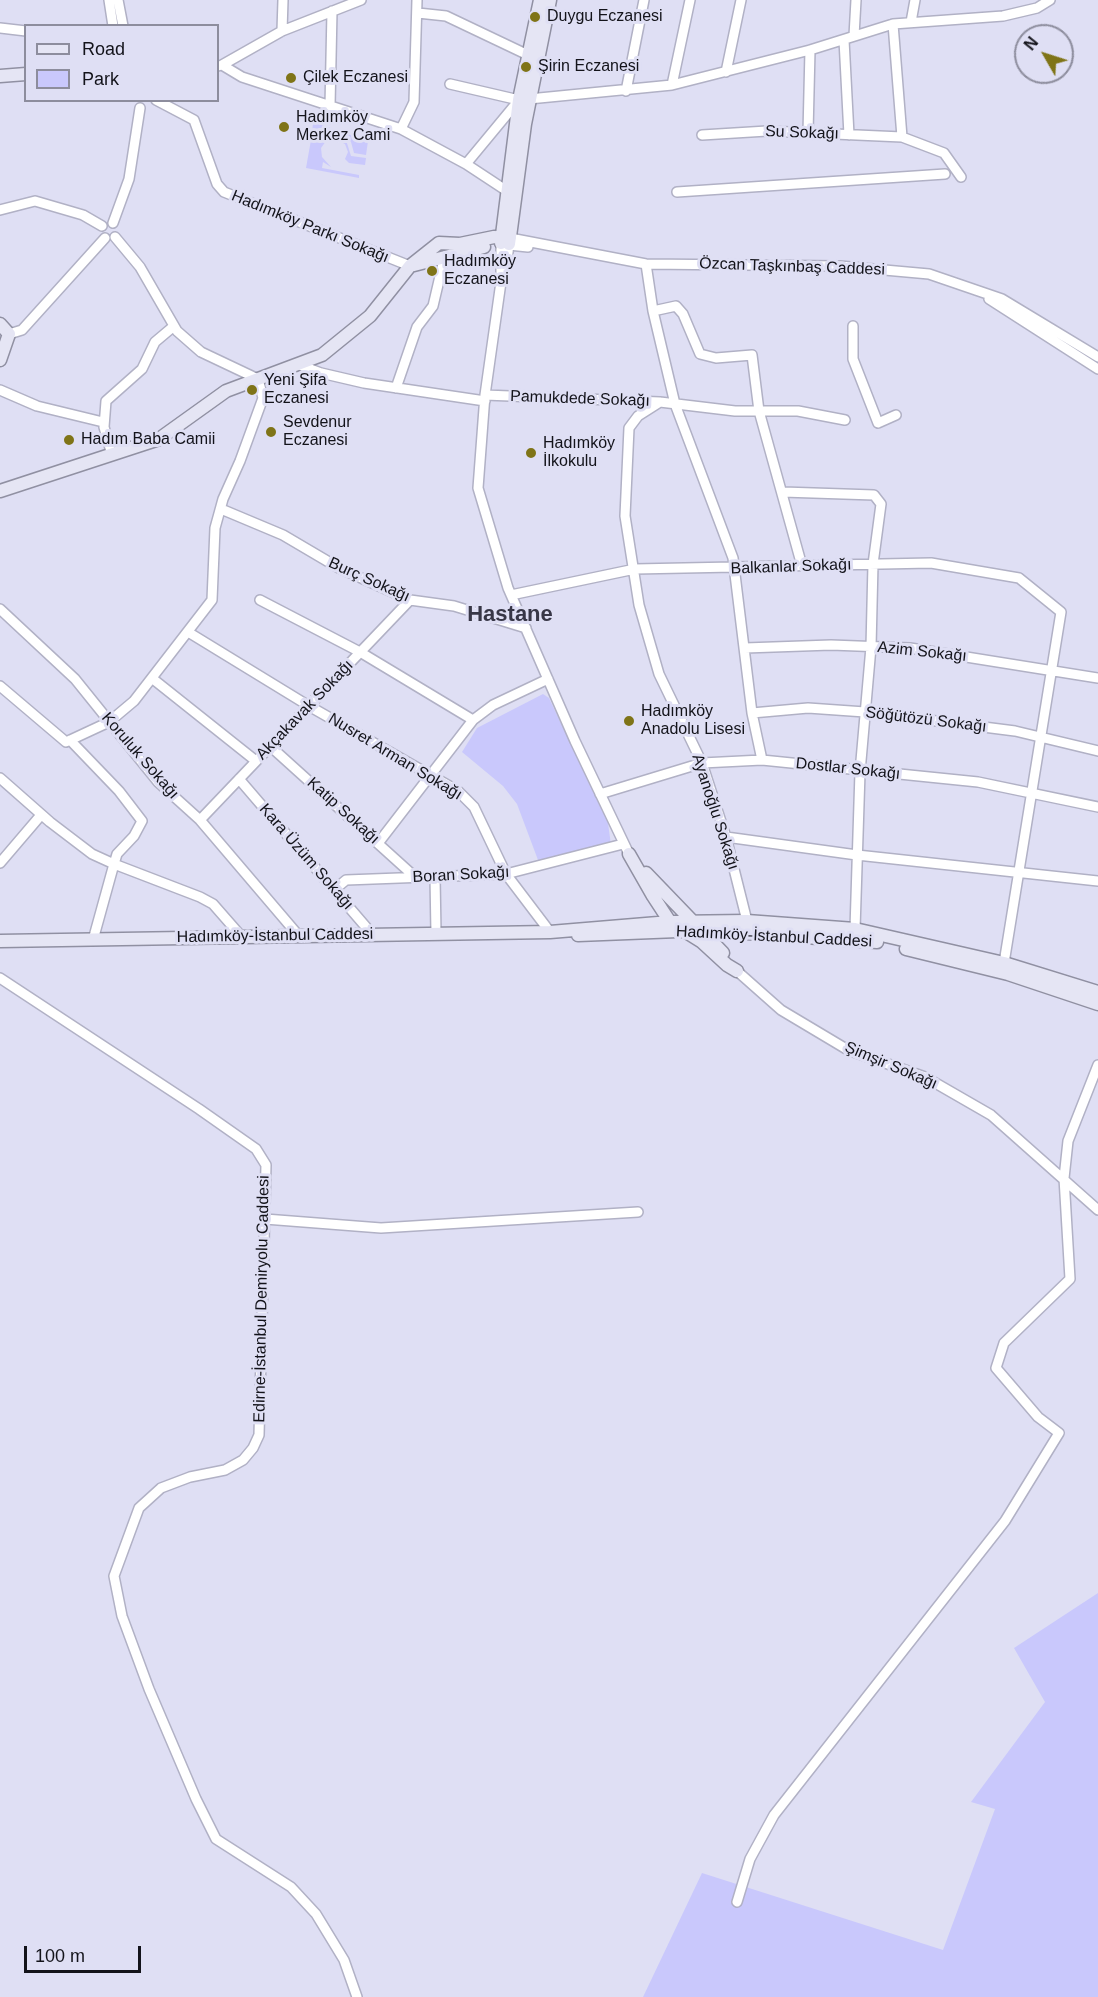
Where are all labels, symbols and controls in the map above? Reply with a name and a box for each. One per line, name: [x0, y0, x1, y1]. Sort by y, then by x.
place label: Duygu Eczanesi: [547, 7, 663, 27]
marker: Duygu Eczanesi: [528, 10, 542, 24]
legend: [24, 24, 219, 102]
north arrow: [1014, 24, 1074, 84]
text: N: [1021, 34, 1041, 53]
text: Road: [82, 39, 125, 59]
place label: Şirin Eczanesi: [538, 57, 639, 77]
marker: Şirin Eczanesi: [519, 60, 533, 74]
place label: Çilek Eczanesi: [303, 68, 408, 88]
text: Park: [82, 69, 119, 89]
marker: Çilek Eczanesi: [284, 71, 298, 85]
place label: Hadımköy Merkez Cami: [296, 108, 390, 146]
marker: Hadımköy Merkez Cami: [277, 120, 291, 134]
street label: Su Sokağı: [765, 122, 839, 144]
street label: Hadımköy Parkı Sokağı: [228, 187, 392, 267]
place label: Hadımköy Eczanesi: [444, 252, 516, 290]
street label: Özcan Taşkınbaş Caddesi: [699, 254, 885, 280]
marker: Hadımköy Eczanesi: [425, 264, 439, 278]
place label: Yeni Şifa Eczanesi: [264, 371, 329, 409]
marker: Yeni Şifa Eczanesi: [245, 383, 259, 397]
street label: Pamukdede Sokağı: [510, 387, 650, 411]
place label: Sevdenur Eczanesi: [283, 413, 351, 451]
marker: Sevdenur Eczanesi: [264, 425, 278, 439]
place label: Hadım Baba Camii: [81, 430, 215, 450]
marker: Hadım Baba Camii: [62, 433, 76, 447]
place label: Hadımköy İlkokulu: [543, 434, 615, 472]
marker: Hadımköy İlkokulu: [524, 446, 538, 460]
street label: Burç Sokağı: [325, 554, 413, 606]
street label: Balkanlar Sokağı: [730, 555, 852, 579]
district label: Hastane: [467, 602, 553, 628]
street label: Azim Sokağı: [876, 638, 968, 666]
street label: Akçakavak Sokağı: [252, 656, 358, 764]
place label: Hadımköy Anadolu Lisesi: [641, 702, 745, 740]
street label: Söğütözü Sokağı: [864, 703, 988, 737]
street label: Koruluk Sokağı: [97, 709, 183, 803]
street label: Nusret Arman Sokağı: [325, 709, 465, 805]
marker: Hadımköy Anadolu Lisesi: [622, 714, 636, 728]
street label: Ayanoğlu Sokağı: [687, 752, 743, 872]
street label: Dostlar Sokağı: [795, 754, 901, 784]
street label: Katip Sokağı: [303, 774, 383, 848]
street label: Kara Üzüm Sokağı: [255, 800, 357, 914]
street label: Boran Sokağı: [412, 863, 510, 887]
street label: Hadımköy-İstanbul Caddesi: [675, 922, 873, 952]
street label: Hadımköy-İstanbul Caddesi: [177, 925, 373, 947]
street label: Şimşir Sokağı: [842, 1038, 940, 1094]
street label: Edirne-İstanbul Demiryolu Caddesi: [250, 1175, 274, 1423]
scale bar: [27, 1934, 144, 1972]
text: 100 m: [35, 1946, 85, 1966]

